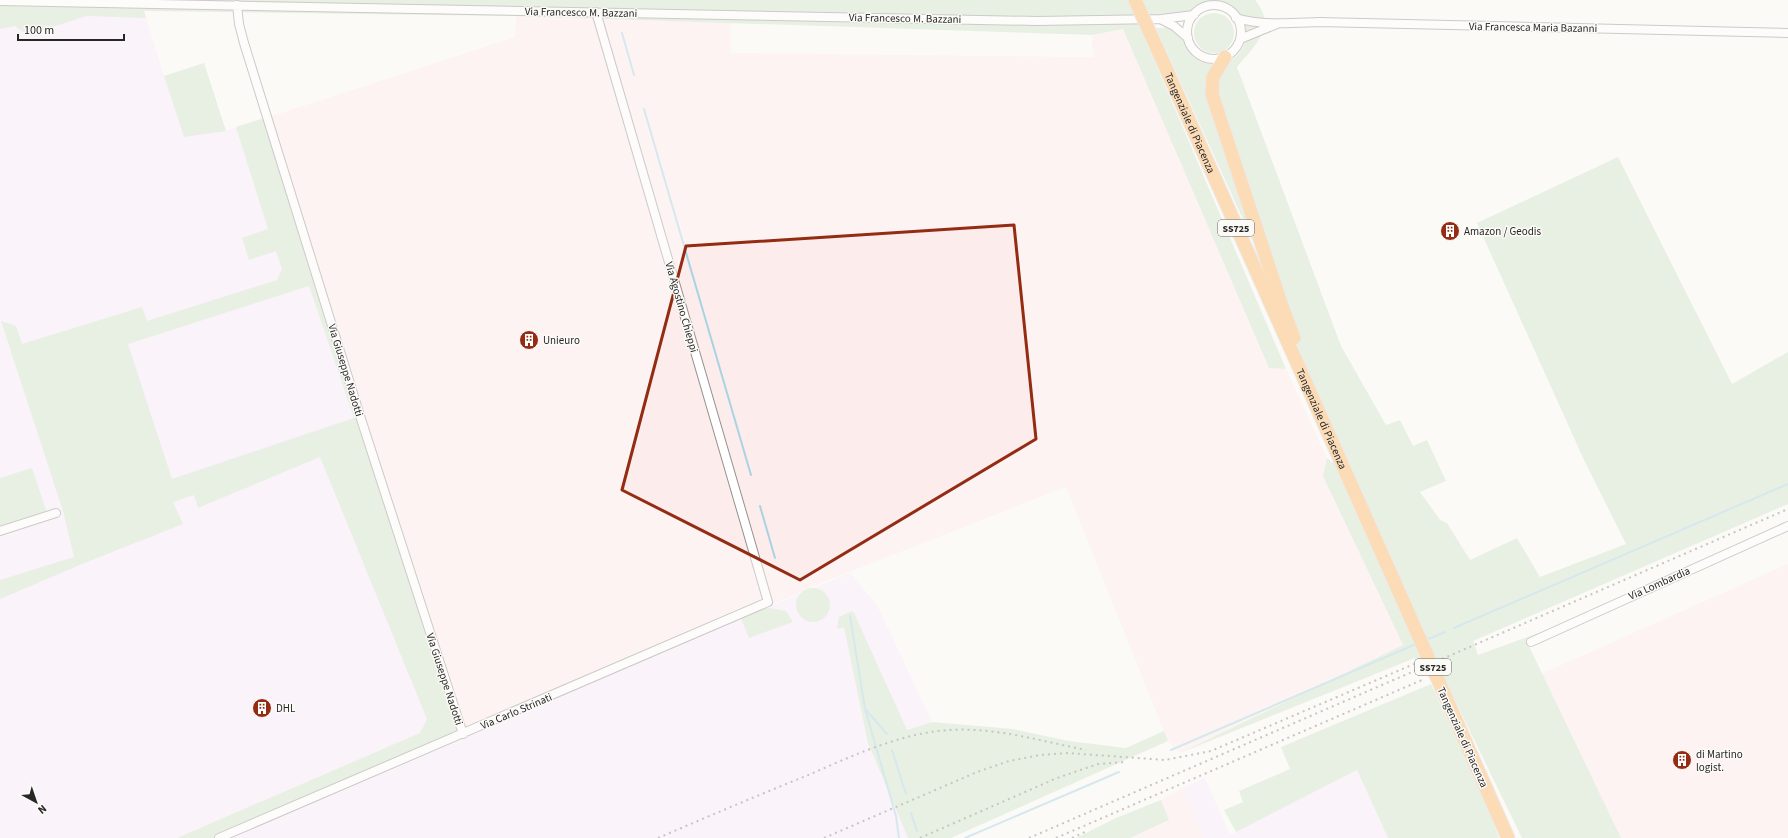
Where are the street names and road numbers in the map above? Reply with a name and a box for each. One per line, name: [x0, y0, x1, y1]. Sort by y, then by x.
street label: Via Francesco M. Bazzani: [525, 4, 637, 21]
street label: Via Francesco M. Bazzani: [849, 10, 961, 27]
street label: Via Francesca Maria Bazanni: [1469, 19, 1597, 36]
street label: Tangenziale di Piacenza: [1161, 70, 1219, 176]
road number: SS725: [1218, 220, 1254, 236]
street label: Via Agostino Chieppi: [661, 260, 702, 354]
street label: Via Giuseppe Nadotti: [324, 322, 367, 418]
street label: Tangenziale di Piacenza: [1292, 366, 1350, 472]
street label: Via Lombardia: [1626, 563, 1692, 604]
street label: Via Giuseppe Nadotti: [423, 631, 466, 727]
road number: SS725: [1415, 659, 1451, 675]
street label: Tangenziale di Piacenza: [1434, 685, 1491, 790]
street label: Via Carlo Strinati: [478, 690, 554, 733]

